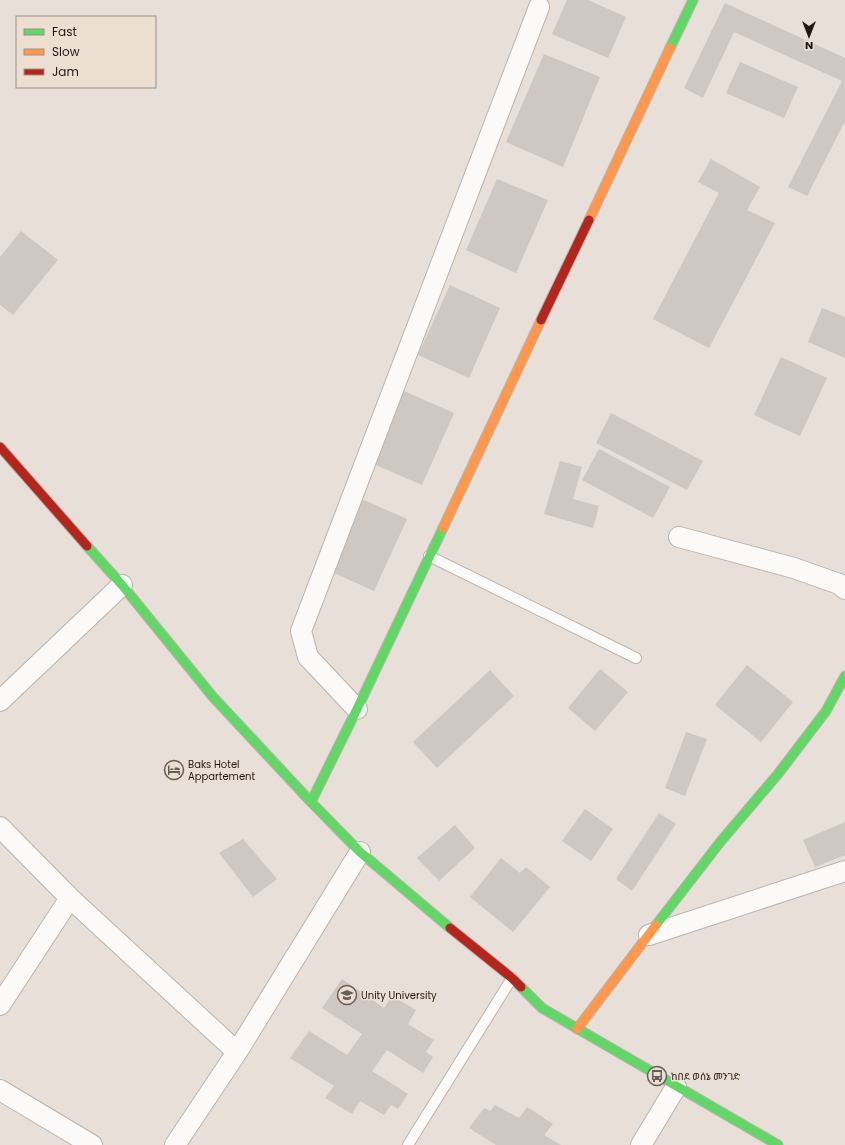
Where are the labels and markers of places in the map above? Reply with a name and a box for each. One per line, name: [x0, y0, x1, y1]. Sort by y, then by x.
place label: Baks Hotel Appartement: [188, 757, 255, 784]
hotel icon: Baks Hotel Appartement: [163, 759, 185, 781]
school or university icon: Unity University: [336, 984, 358, 1006]
place label: Unity University: [361, 988, 437, 1003]
bus stop icon: ከበደ ወሰኔ መንገድ: [646, 1065, 668, 1087]
place label: ከበደ ወሰኔ መንገድ: [671, 1069, 740, 1084]

